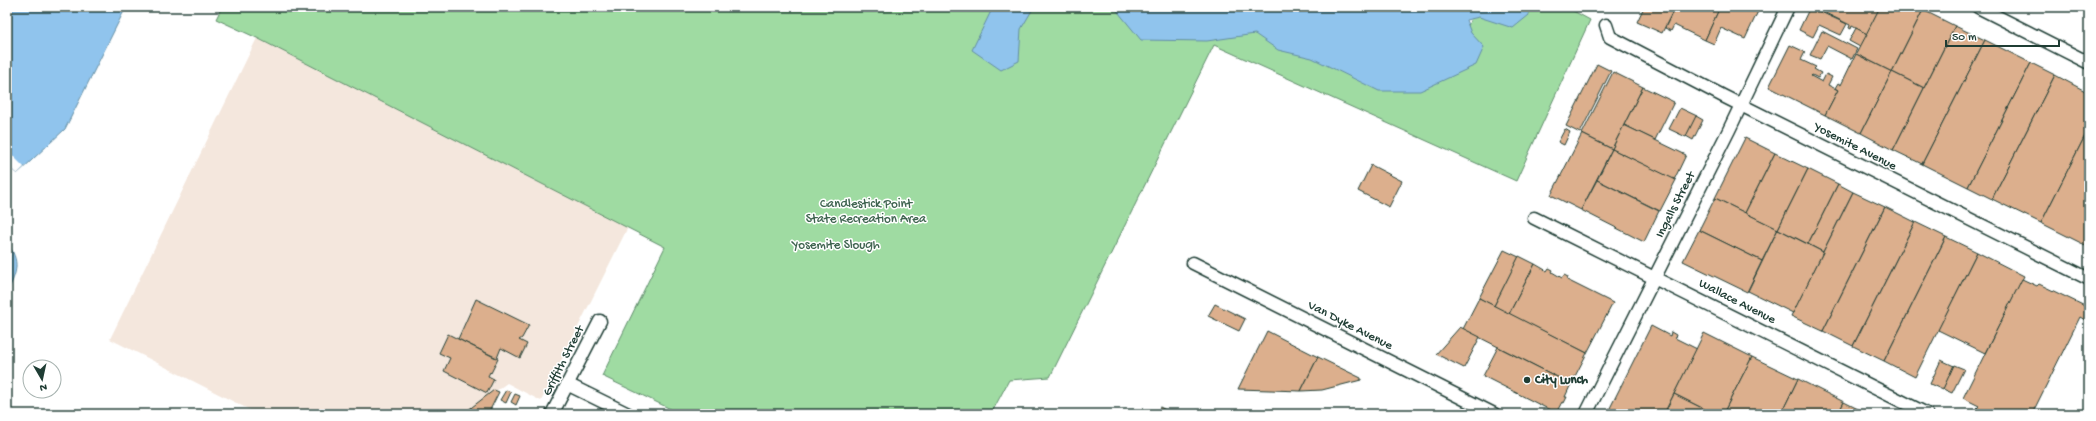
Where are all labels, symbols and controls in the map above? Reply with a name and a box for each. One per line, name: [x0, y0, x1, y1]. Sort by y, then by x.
scale bar: [1946, 22, 2059, 48]
text: 50 m: [1952, 31, 1977, 45]
street label: Yosemite Avenue: [1810, 119, 1899, 174]
street label: Ingalls Street: [1653, 168, 1700, 241]
park label: Candlestick Point State Recreation Area: [806, 197, 927, 227]
park label: Yosemite Slough: [791, 238, 880, 253]
street label: Wallace Avenue: [1696, 276, 1778, 328]
street label: Van Dyke Avenue: [1304, 298, 1395, 354]
street label: Griffith Street: [540, 322, 589, 398]
north arrow: [22, 359, 62, 399]
place label: City Lunch: [1534, 373, 1588, 388]
marker: City Lunch: [1522, 375, 1532, 385]
text: N: [39, 380, 48, 393]

